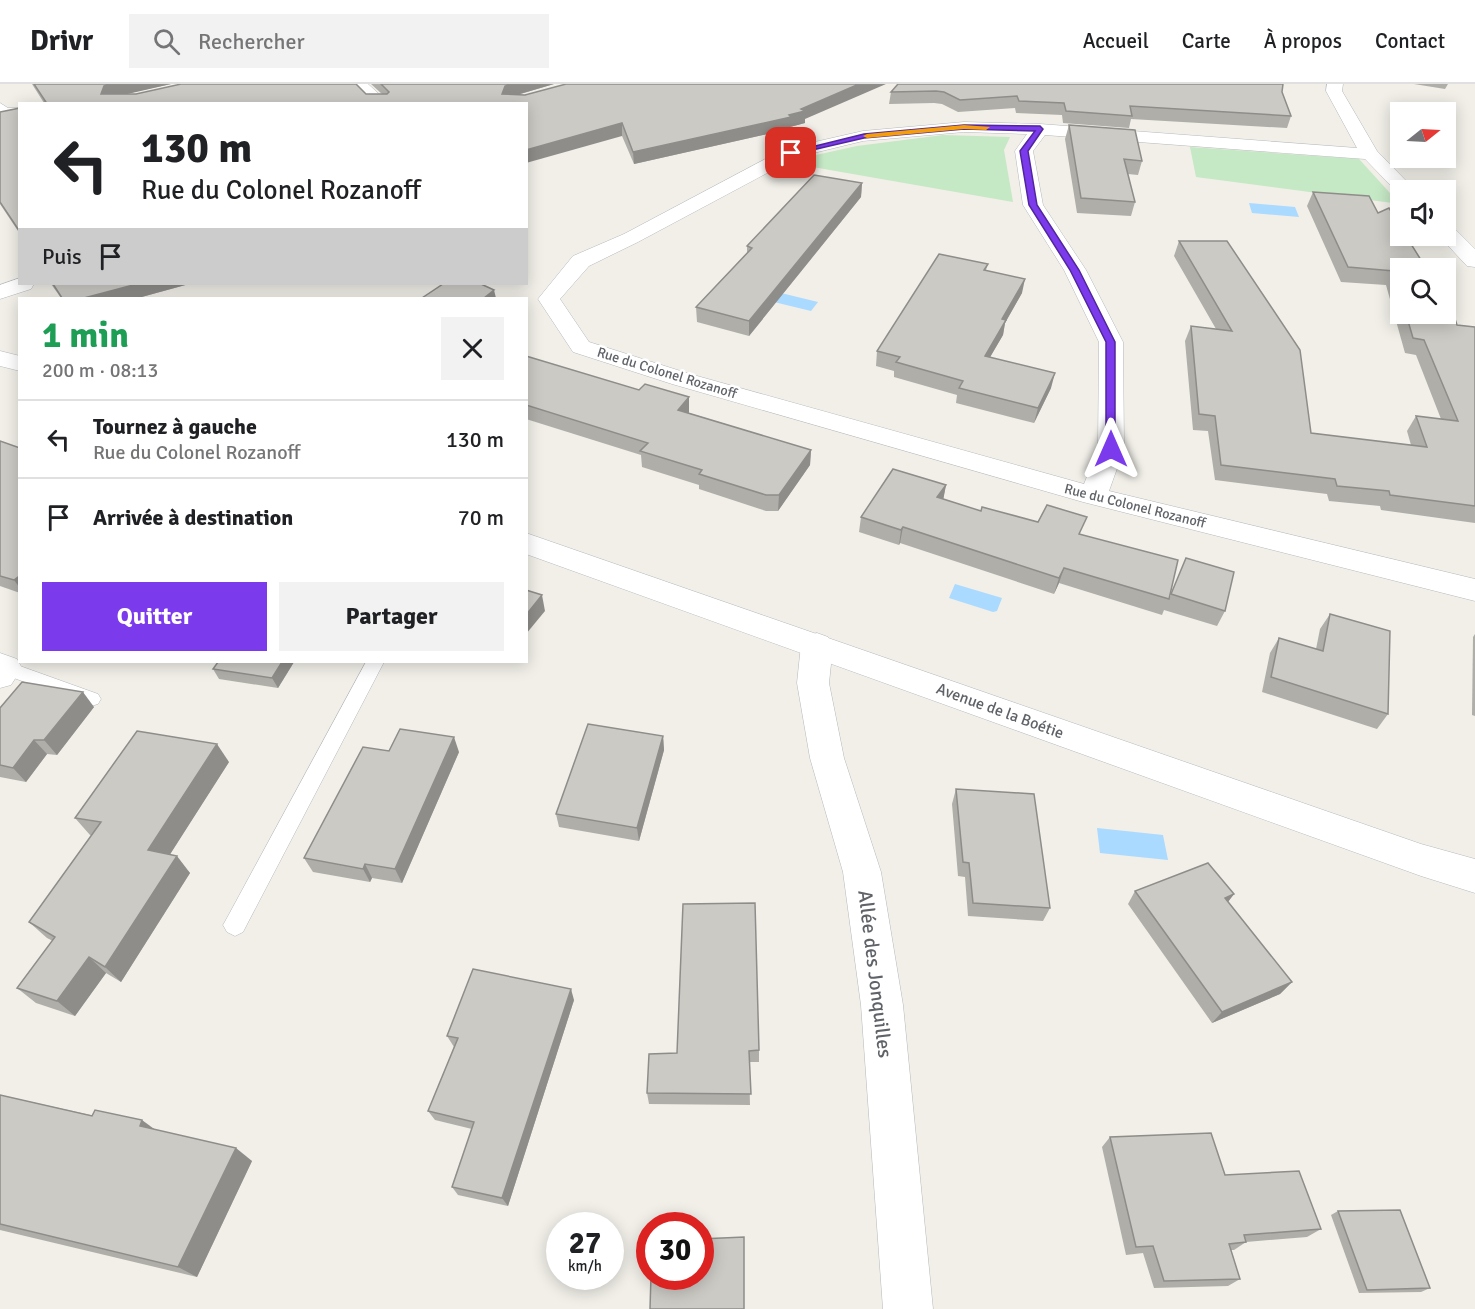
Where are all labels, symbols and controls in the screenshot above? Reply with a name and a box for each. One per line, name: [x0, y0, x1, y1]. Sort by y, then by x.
search box: [129, 14, 549, 68]
text: Drivr: [30, 24, 93, 58]
icon: search: [150, 25, 183, 58]
text: Rechercher: [198, 28, 305, 55]
text: Accueil: [1083, 28, 1149, 54]
text: Carte: [1182, 28, 1231, 54]
text: À propos: [1264, 28, 1342, 54]
text: Contact: [1375, 28, 1445, 54]
north arrow: [1390, 102, 1456, 168]
map controls: [1390, 102, 1456, 324]
text: 130 m: [141, 123, 252, 174]
icon: left: [42, 126, 120, 204]
pin: [765, 127, 816, 178]
icon: arrive: [774, 136, 807, 169]
text: Rue du Colonel Rozanoff: [141, 174, 421, 207]
button: sound: [1390, 180, 1456, 246]
icon: arrive: [94, 240, 127, 273]
text: Puis: [42, 243, 82, 270]
button: search: [1390, 258, 1456, 324]
text: 1 min: [42, 313, 129, 358]
button: close: [441, 317, 504, 380]
street label: Rue du Colonel Rozanoff: [595, 344, 740, 403]
text: 200 m · 08:13: [42, 358, 158, 383]
text: Tournez à gauche: [93, 413, 257, 440]
position arrow: [1079, 417, 1143, 481]
icon: left: [42, 423, 75, 456]
text: 130 m: [446, 426, 504, 453]
text: Rue du Colonel Rozanoff: [93, 440, 300, 465]
street label: Rue du Colonel Rozanoff: [1063, 480, 1208, 532]
icon: arrive: [42, 501, 75, 534]
text: Arrivée à destination: [93, 504, 293, 531]
text: 70 m: [458, 504, 504, 531]
button: Quitter: [42, 582, 267, 651]
button: Partager: [279, 582, 504, 651]
street label: Avenue de la Boétie: [934, 679, 1066, 743]
street label: Allée des Jonquilles: [852, 889, 898, 1060]
speed limit sign: 30: [636, 1212, 714, 1290]
text: 27: [569, 1225, 601, 1262]
text: km/h: [568, 1257, 602, 1275]

